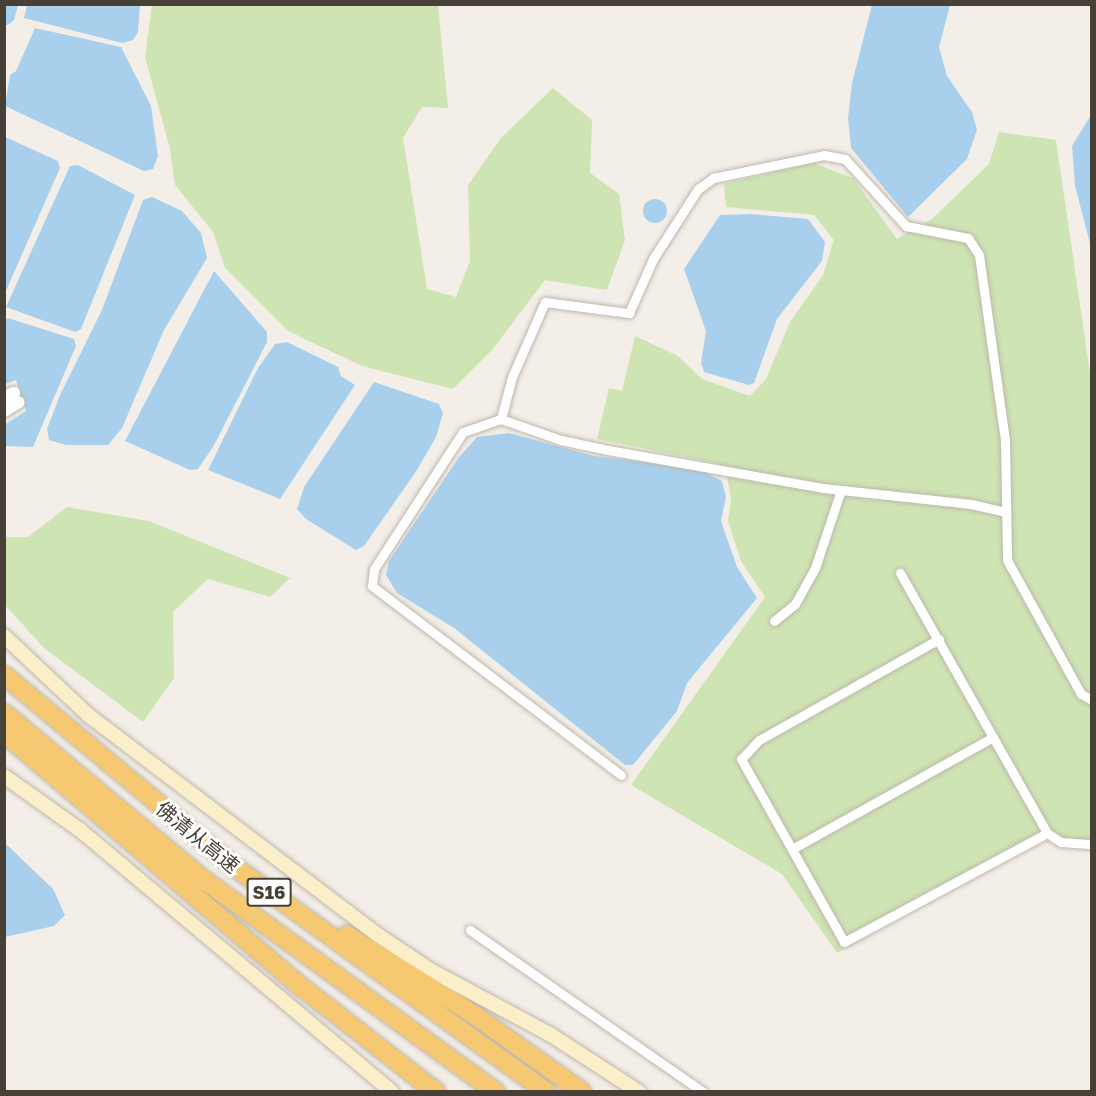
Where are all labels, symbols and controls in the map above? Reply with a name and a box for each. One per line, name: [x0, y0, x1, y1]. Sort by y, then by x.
street label: 佛清从高速: [152, 796, 244, 878]
road number: S16: [246, 877, 292, 907]

